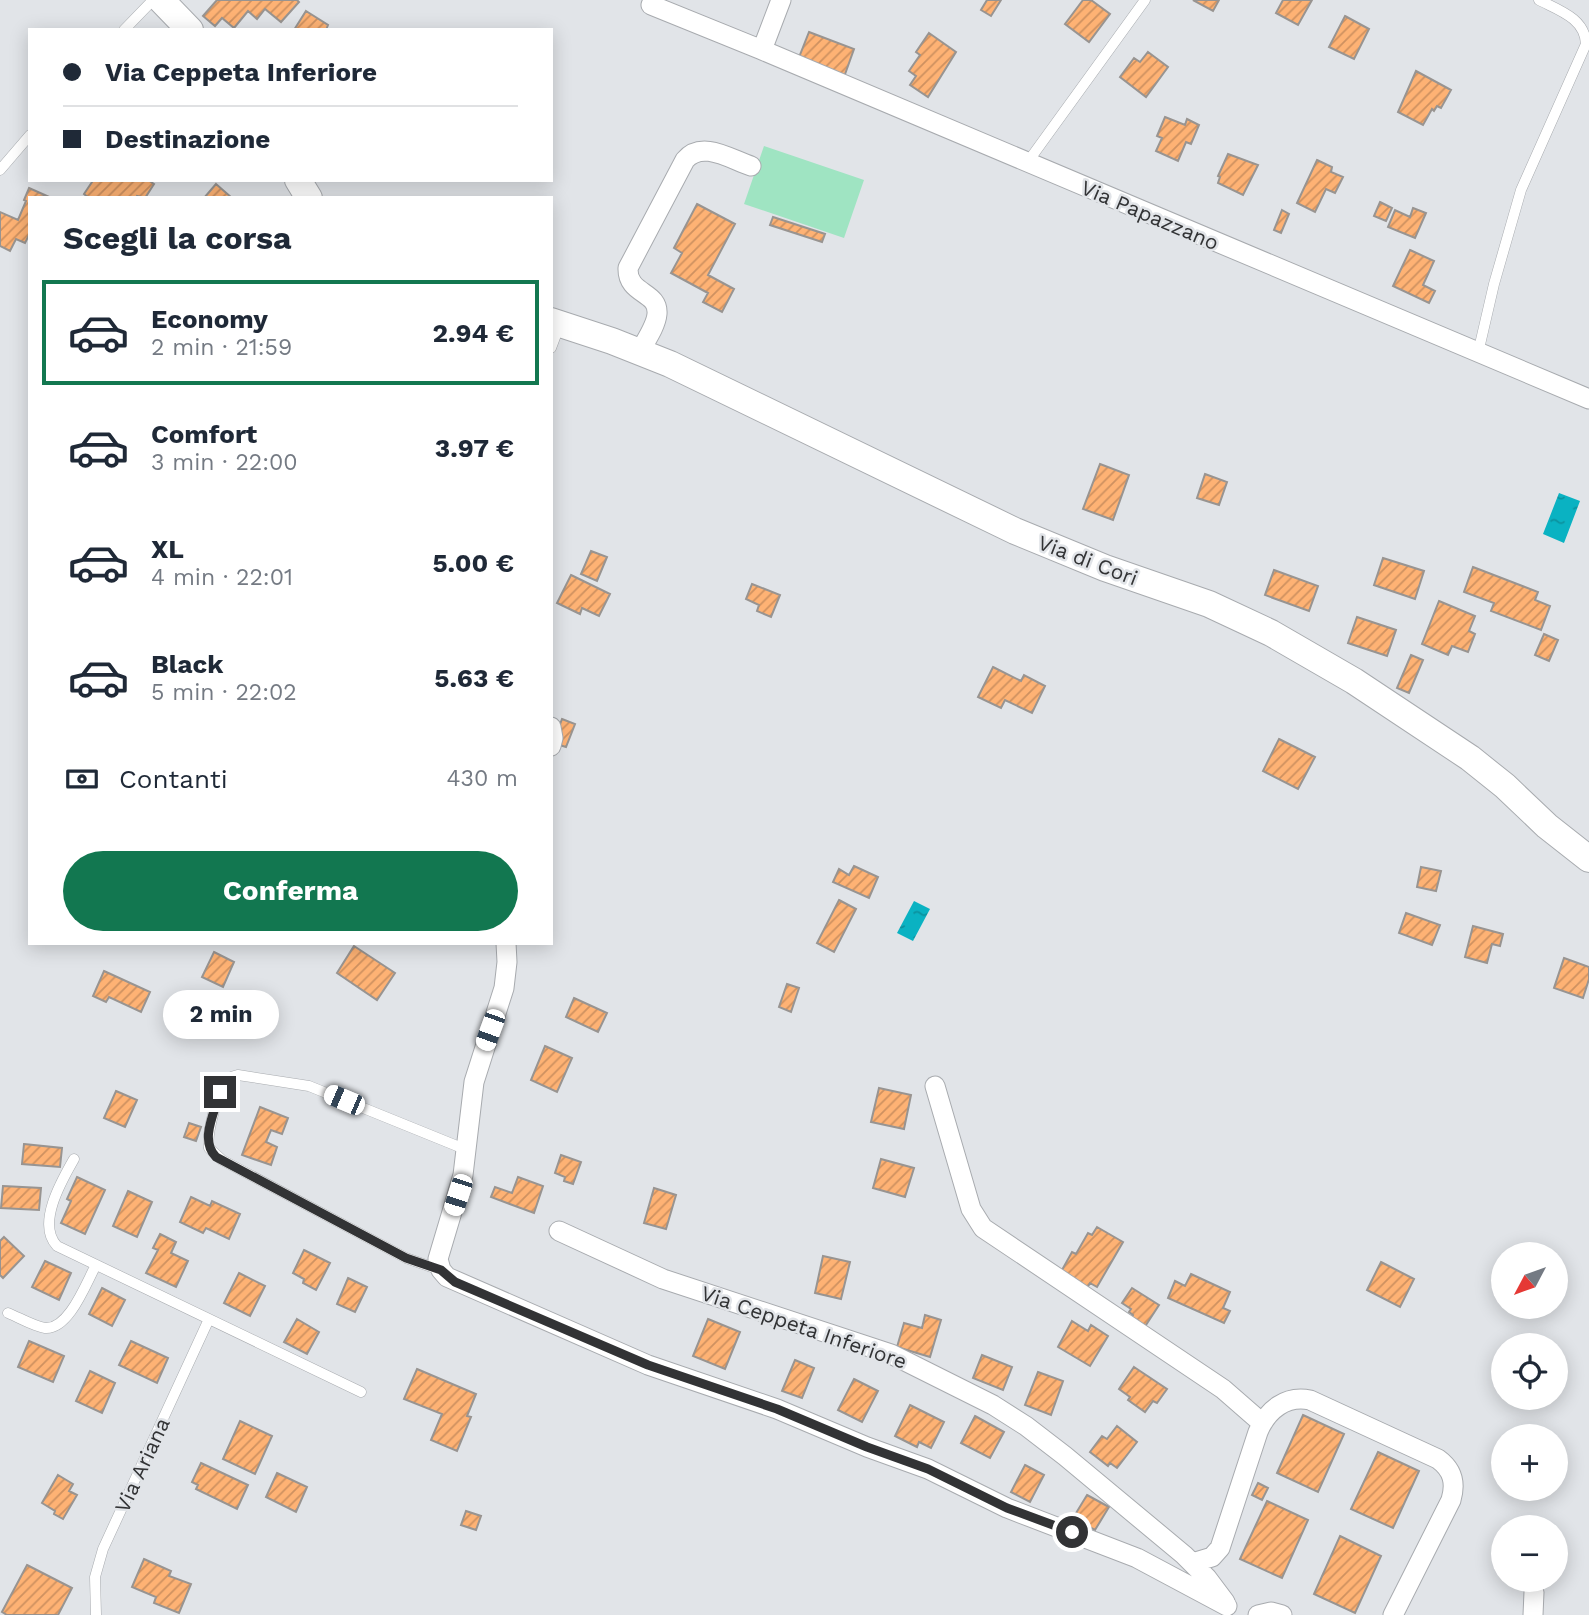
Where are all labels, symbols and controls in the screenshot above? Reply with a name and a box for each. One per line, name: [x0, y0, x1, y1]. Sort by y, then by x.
text: Via Ceppeta Inferiore: [105, 57, 377, 87]
text: Destinazione: [105, 124, 270, 154]
street label: Via Papazzano: [1077, 175, 1223, 255]
text: Scegli la corsa: [63, 219, 292, 257]
icon: car: [67, 301, 130, 364]
text: Economy: [151, 304, 268, 334]
text: 2.94 €: [432, 318, 514, 348]
text: 2 min · 21:59: [151, 334, 292, 361]
icon: car: [67, 416, 130, 479]
text: Comfort: [151, 419, 257, 449]
text: 3.97 €: [435, 433, 514, 463]
text: 3 min · 22:00: [151, 449, 298, 476]
street label: Via di Cori: [1035, 530, 1141, 590]
icon: car: [67, 531, 130, 594]
text: XL: [151, 534, 184, 564]
text: 5.00 €: [432, 548, 514, 578]
text: 4 min · 22:01: [151, 564, 293, 591]
icon: car: [67, 646, 130, 709]
text: Black: [151, 649, 223, 679]
text: 5.63 €: [434, 663, 514, 693]
text: 5 min · 22:02: [151, 679, 297, 706]
icon: cash: [63, 760, 101, 798]
text: Contanti: [119, 764, 228, 794]
text: 430 m: [446, 765, 518, 792]
button: Conferma: [63, 851, 518, 931]
callout: 2 min: [162, 990, 278, 1040]
text: 2 min: [190, 1001, 252, 1028]
car: [473, 1007, 508, 1053]
route end: [204, 1076, 236, 1108]
car: [321, 1082, 368, 1118]
car: [442, 1172, 475, 1218]
north arrow: [1491, 1242, 1568, 1320]
map controls: [1491, 1242, 1568, 1592]
street label: Via Ceppeta Inferiore: [698, 1280, 910, 1374]
button: locate: [1491, 1333, 1568, 1410]
street label: Via Ariana: [109, 1414, 175, 1516]
button: +: [1491, 1424, 1568, 1501]
button: −: [1491, 1515, 1568, 1592]
route start: [1056, 1516, 1088, 1548]

